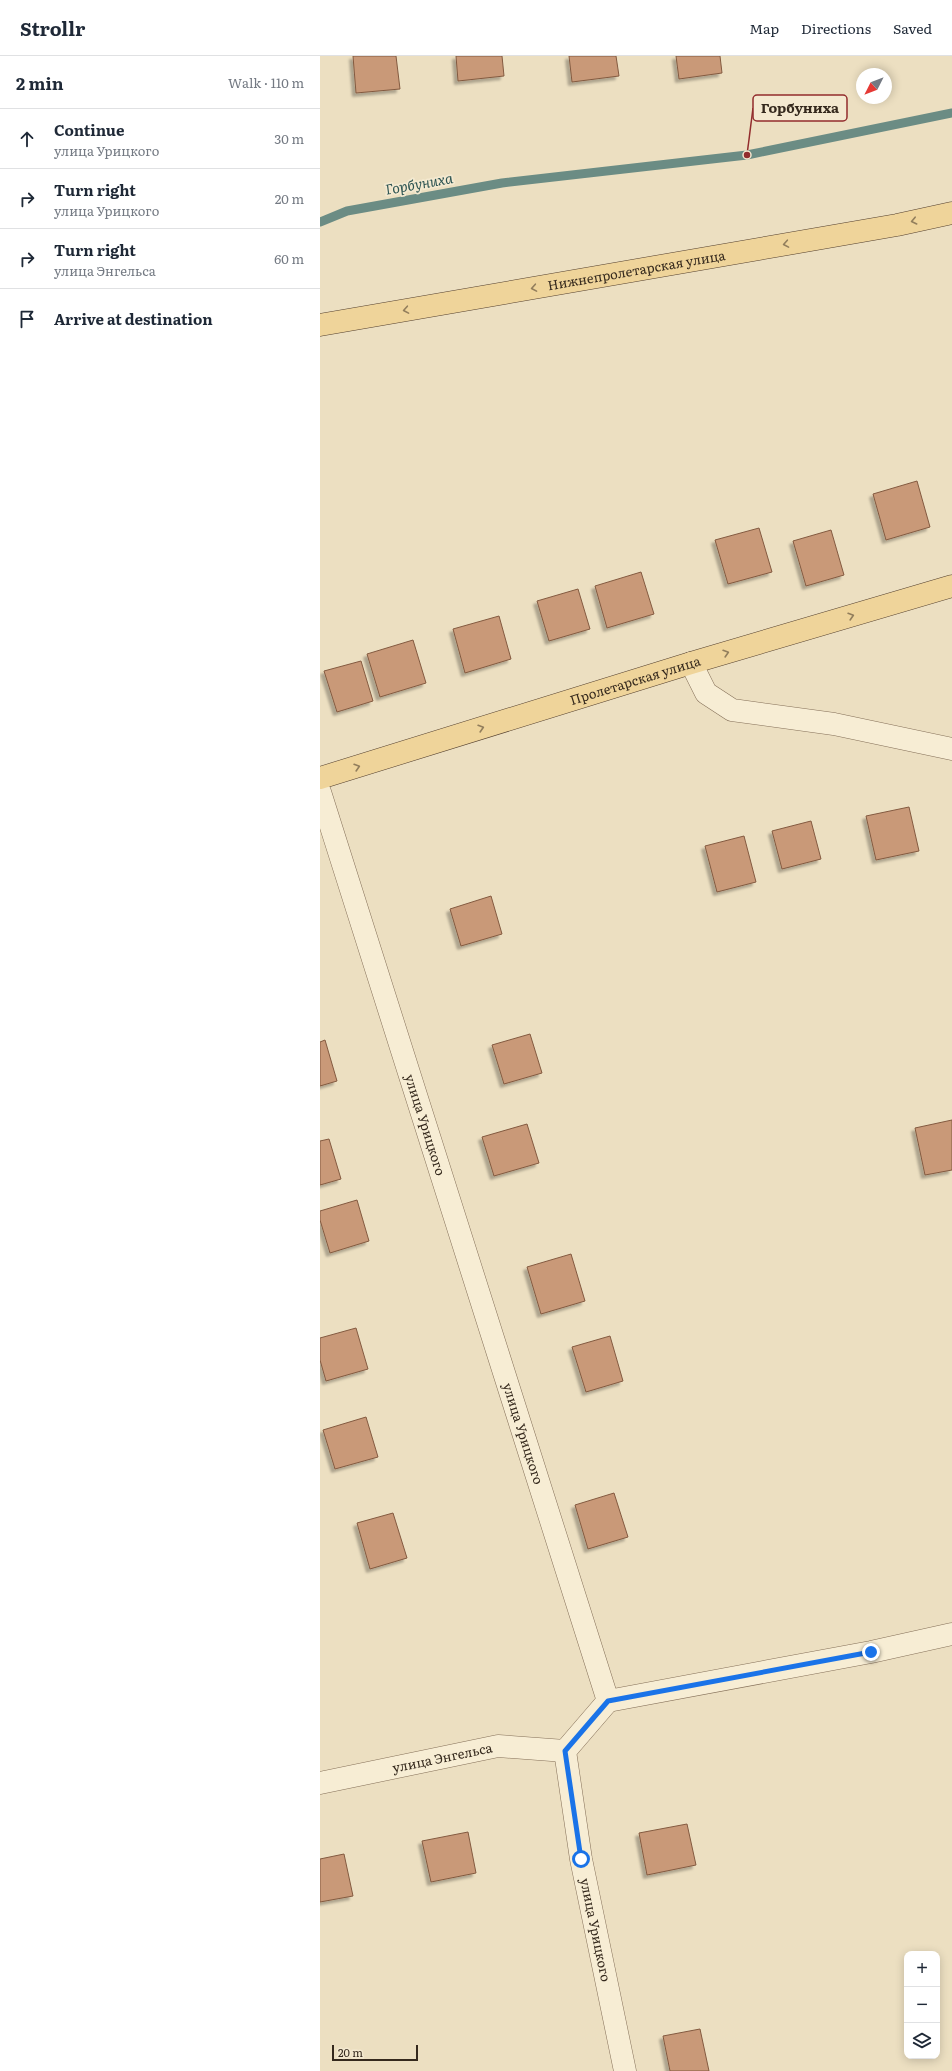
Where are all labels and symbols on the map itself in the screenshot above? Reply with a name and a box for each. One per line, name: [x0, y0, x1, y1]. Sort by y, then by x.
north arrow: [856, 68, 892, 104]
callout: Горбуниха: [753, 95, 847, 121]
text: Горбуниха: [761, 97, 840, 117]
water label: Горбуниха: [383, 167, 454, 199]
one-way arrow: [911, 217, 917, 225]
one-way arrow: [783, 240, 789, 248]
street label: Нижнепролетарская улица: [546, 245, 727, 294]
one-way arrow: [531, 283, 537, 292]
one-way arrow: [403, 305, 409, 314]
one-way arrow: [847, 612, 854, 621]
one-way arrow: [722, 649, 729, 658]
street label: Пролетарская улица: [567, 651, 703, 709]
one-way arrow: [478, 724, 485, 733]
one-way arrow: [354, 763, 361, 772]
street label: улица Урицкого: [401, 1071, 451, 1178]
street label: улица Урицкого: [499, 1380, 549, 1487]
route end: [862, 1643, 880, 1661]
street label: улица Энгельса: [391, 1737, 494, 1777]
route start: [572, 1850, 590, 1868]
street label: улица Урицкого: [576, 1876, 616, 1984]
scale bar: [332, 2043, 418, 2062]

